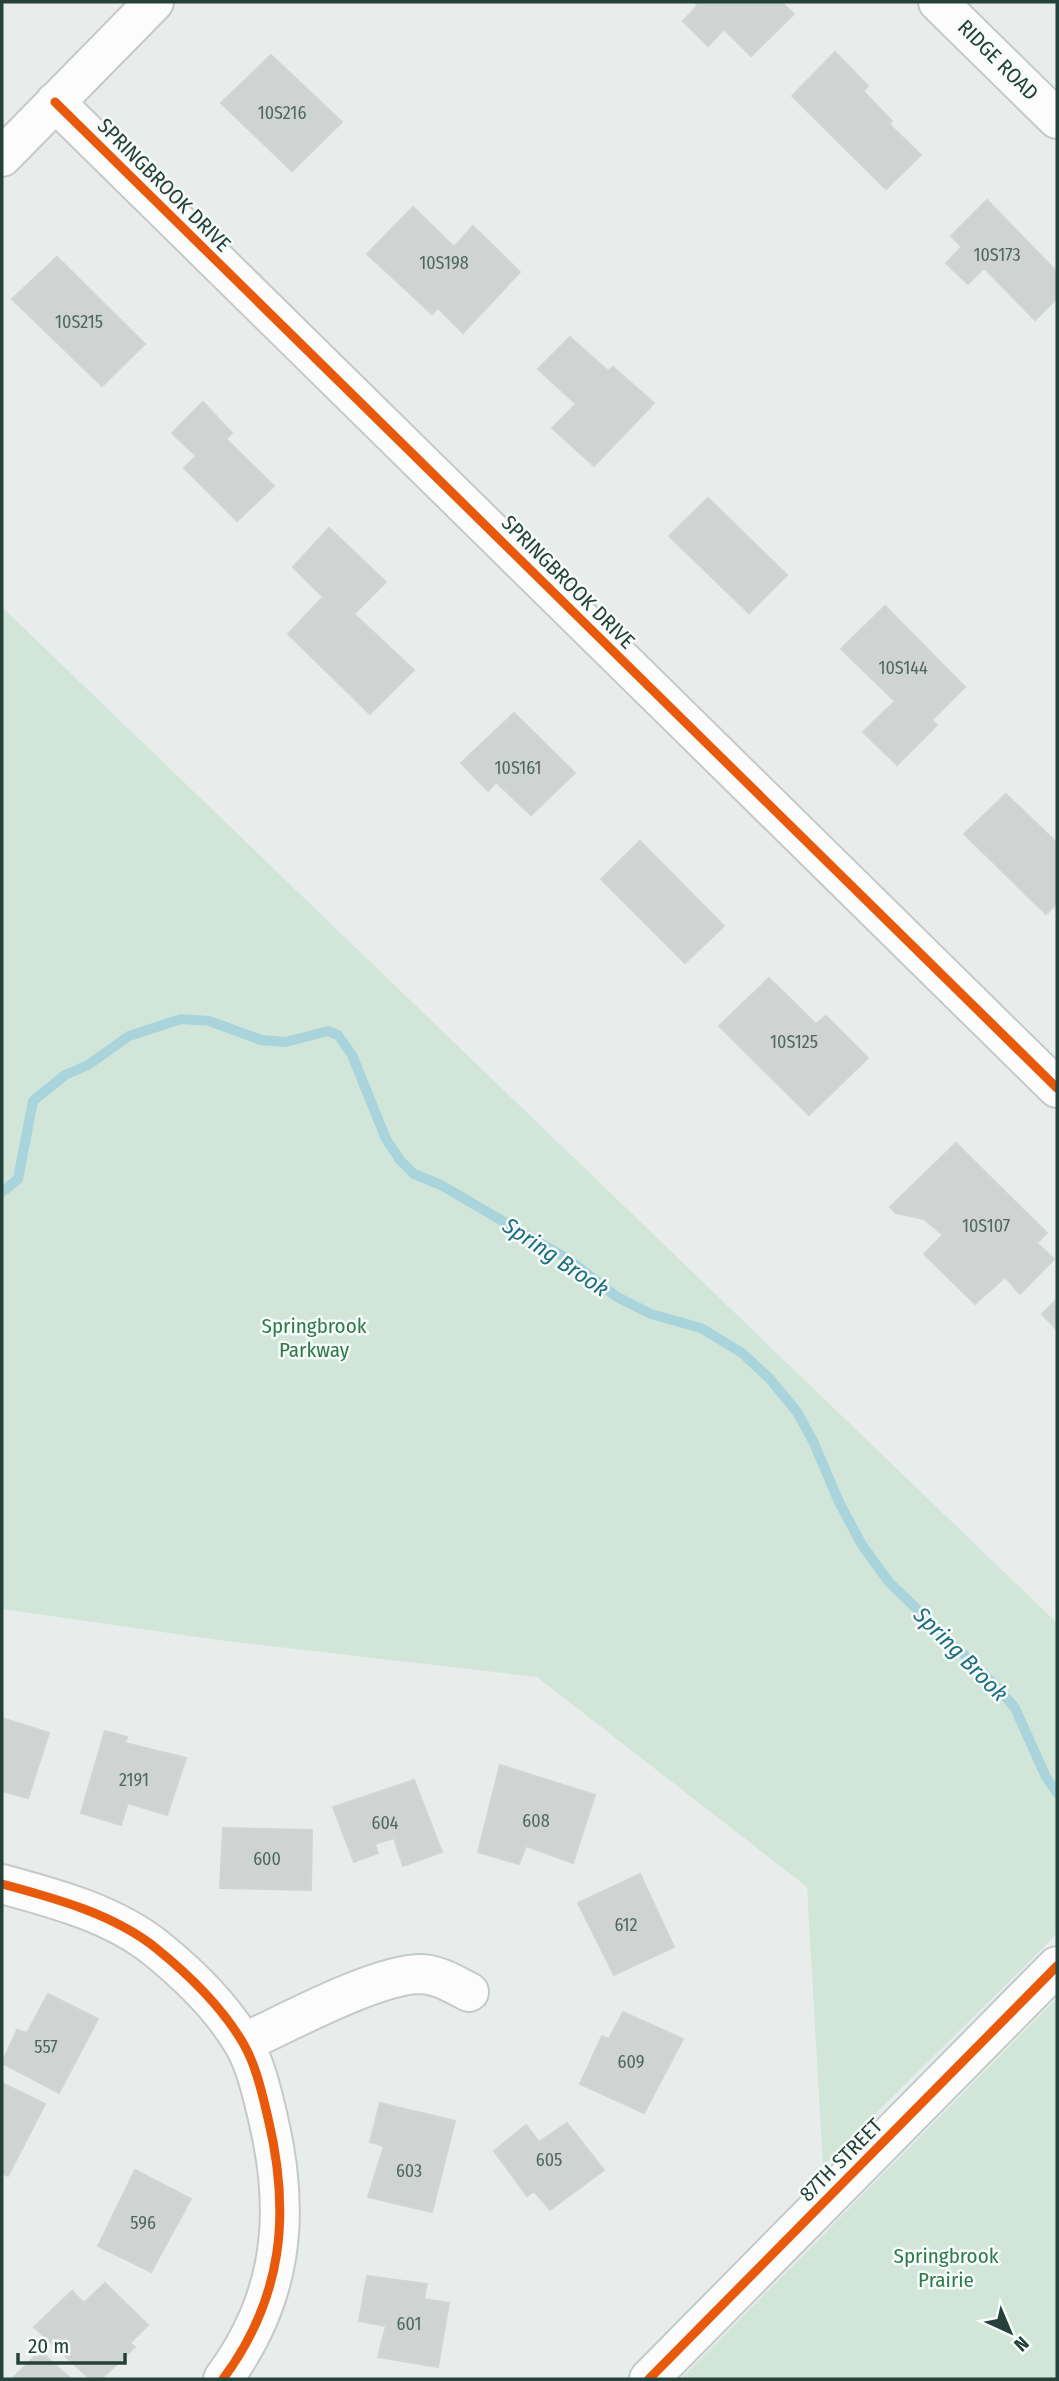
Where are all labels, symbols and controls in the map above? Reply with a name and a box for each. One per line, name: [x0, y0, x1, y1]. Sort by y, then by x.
street label: RIDGE ROAD: [952, 14, 1044, 106]
house number: 10S216: [258, 102, 306, 124]
street label: SPRINGBROOK DRIVE: [92, 113, 236, 257]
house number: 10S173: [973, 244, 1021, 266]
house number: 10S198: [419, 252, 469, 274]
house number: 10S215: [55, 311, 103, 333]
street label: SPRINGBROOK DRIVE: [496, 510, 640, 654]
house number: 10S144: [878, 657, 928, 679]
house number: 10S161: [495, 757, 541, 779]
house number: 10S125: [770, 1031, 818, 1053]
water label: Spring Brook: [497, 1211, 614, 1303]
house number: 10S107: [962, 1215, 1010, 1237]
park label: Springbrook Parkway: [262, 1313, 367, 1363]
water label: Spring Brook: [907, 1600, 1014, 1707]
house number: 2191: [119, 1769, 149, 1791]
house number: 608: [522, 1810, 550, 1832]
house number: 604: [371, 1812, 399, 1834]
house number: 600: [253, 1848, 281, 1870]
house number: 612: [614, 1914, 638, 1936]
house number: 557: [34, 2036, 58, 2058]
house number: 609: [618, 2051, 644, 2073]
street label: 87TH STREET: [794, 2113, 888, 2207]
house number: 605: [536, 2149, 562, 2171]
house number: 603: [396, 2160, 422, 2182]
house number: 596: [130, 2212, 156, 2234]
park label: Springbrook Prairie: [894, 2243, 999, 2293]
north arrow: [975, 2297, 1045, 2367]
house number: 601: [397, 2313, 421, 2335]
scale bar: [18, 2322, 124, 2366]
text: N: [1009, 2332, 1034, 2356]
text: 20 m: [28, 2333, 69, 2359]

